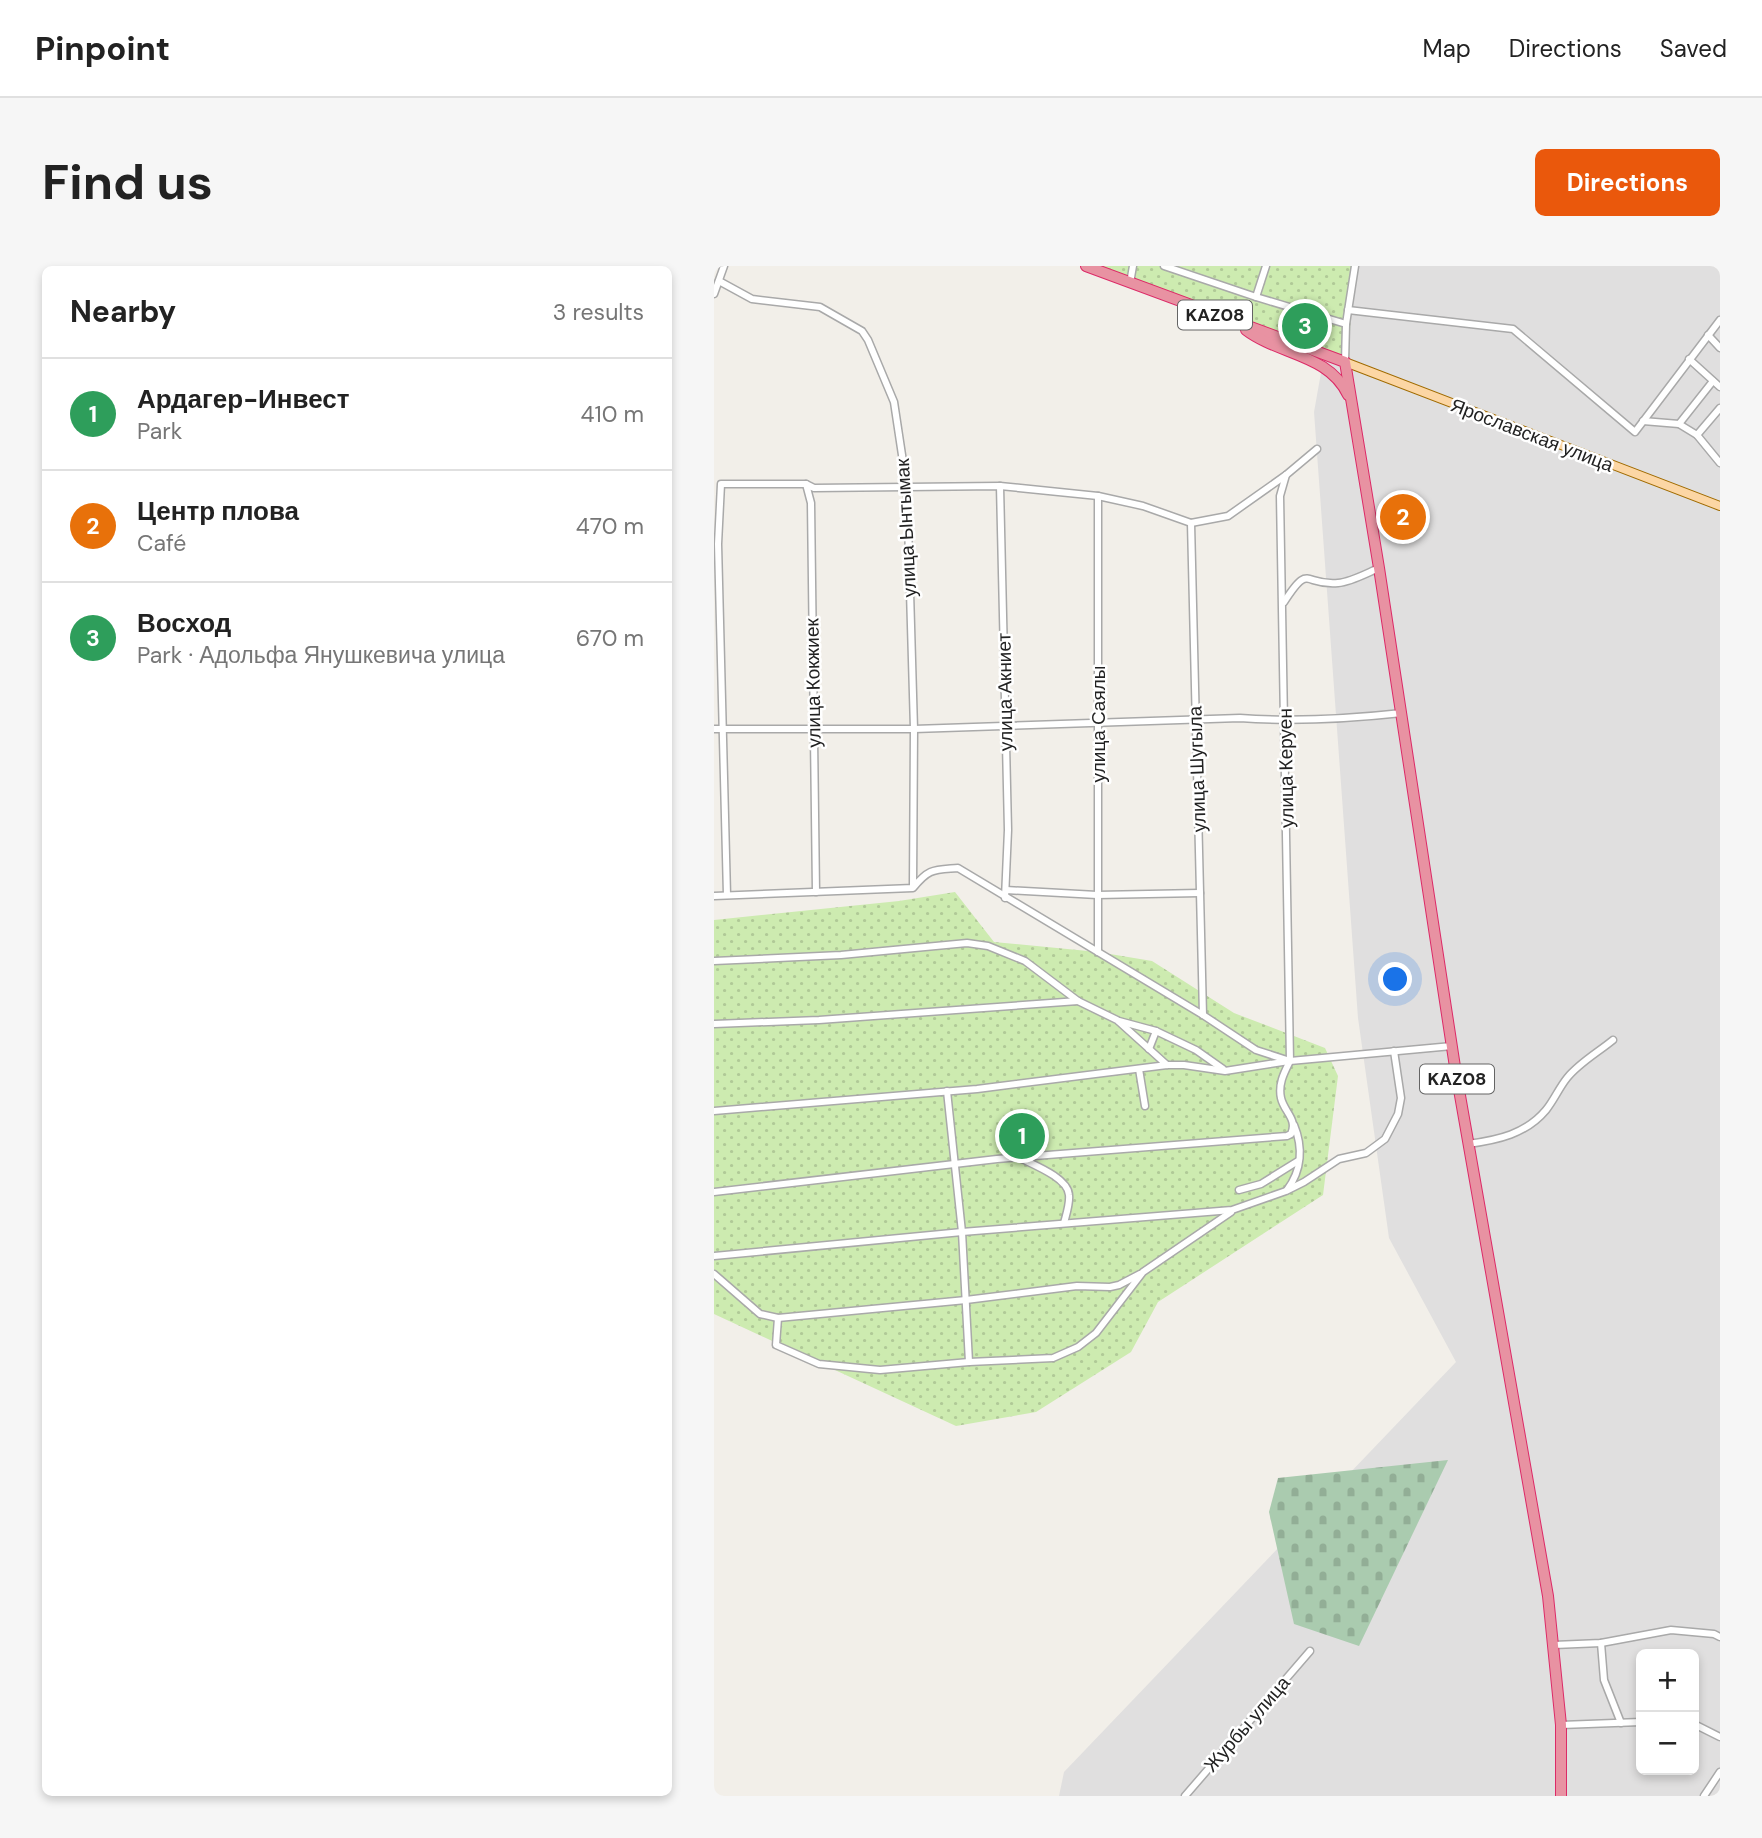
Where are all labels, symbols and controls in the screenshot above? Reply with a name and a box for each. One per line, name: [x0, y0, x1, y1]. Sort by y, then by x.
text: Pinpoint: [35, 27, 170, 70]
text: Map: [1423, 33, 1471, 64]
text: Directions: [1509, 33, 1622, 64]
text: Saved: [1660, 33, 1727, 64]
button: Directions: [1535, 149, 1720, 216]
text: Find us: [42, 150, 213, 214]
text: Nearby: [70, 292, 176, 331]
text: 3 results: [553, 297, 644, 327]
road number: KAZ08: [1178, 300, 1252, 330]
pin: 3: [1282, 300, 1328, 352]
text: Ардагер-Инвест: [137, 382, 349, 416]
street label: Ярославская улица: [1447, 392, 1617, 478]
text: 1: [89, 399, 97, 429]
text: 410 m: [581, 399, 644, 429]
text: Park: [137, 416, 182, 446]
street label: улица Ынтымак: [890, 457, 922, 598]
pin: 2: [1380, 491, 1426, 543]
text: Центр плова: [137, 494, 299, 528]
text: 2: [86, 511, 100, 541]
text: 470 m: [576, 511, 644, 541]
text: Café: [137, 528, 186, 558]
text: Восход: [137, 606, 231, 640]
street label: улица Кокжиек: [799, 617, 827, 748]
text: 3: [86, 623, 100, 653]
text: 670 m: [576, 623, 644, 653]
street label: улица Акниет: [991, 632, 1019, 751]
text: Park · Адольфа Янушкевича улица: [137, 640, 505, 670]
street label: улица Саялы: [1086, 666, 1111, 782]
street label: улица Шугыла: [1182, 705, 1212, 833]
street label: улица Керуен: [1272, 708, 1300, 828]
your location: [1378, 962, 1412, 996]
road number: KAZ08: [1420, 1064, 1494, 1094]
pin: 1: [999, 1110, 1045, 1162]
map controls: [1636, 1649, 1699, 1775]
button: +: [1636, 1649, 1699, 1712]
street label: Журбы улица: [1199, 1671, 1296, 1777]
button: −: [1636, 1712, 1699, 1775]

